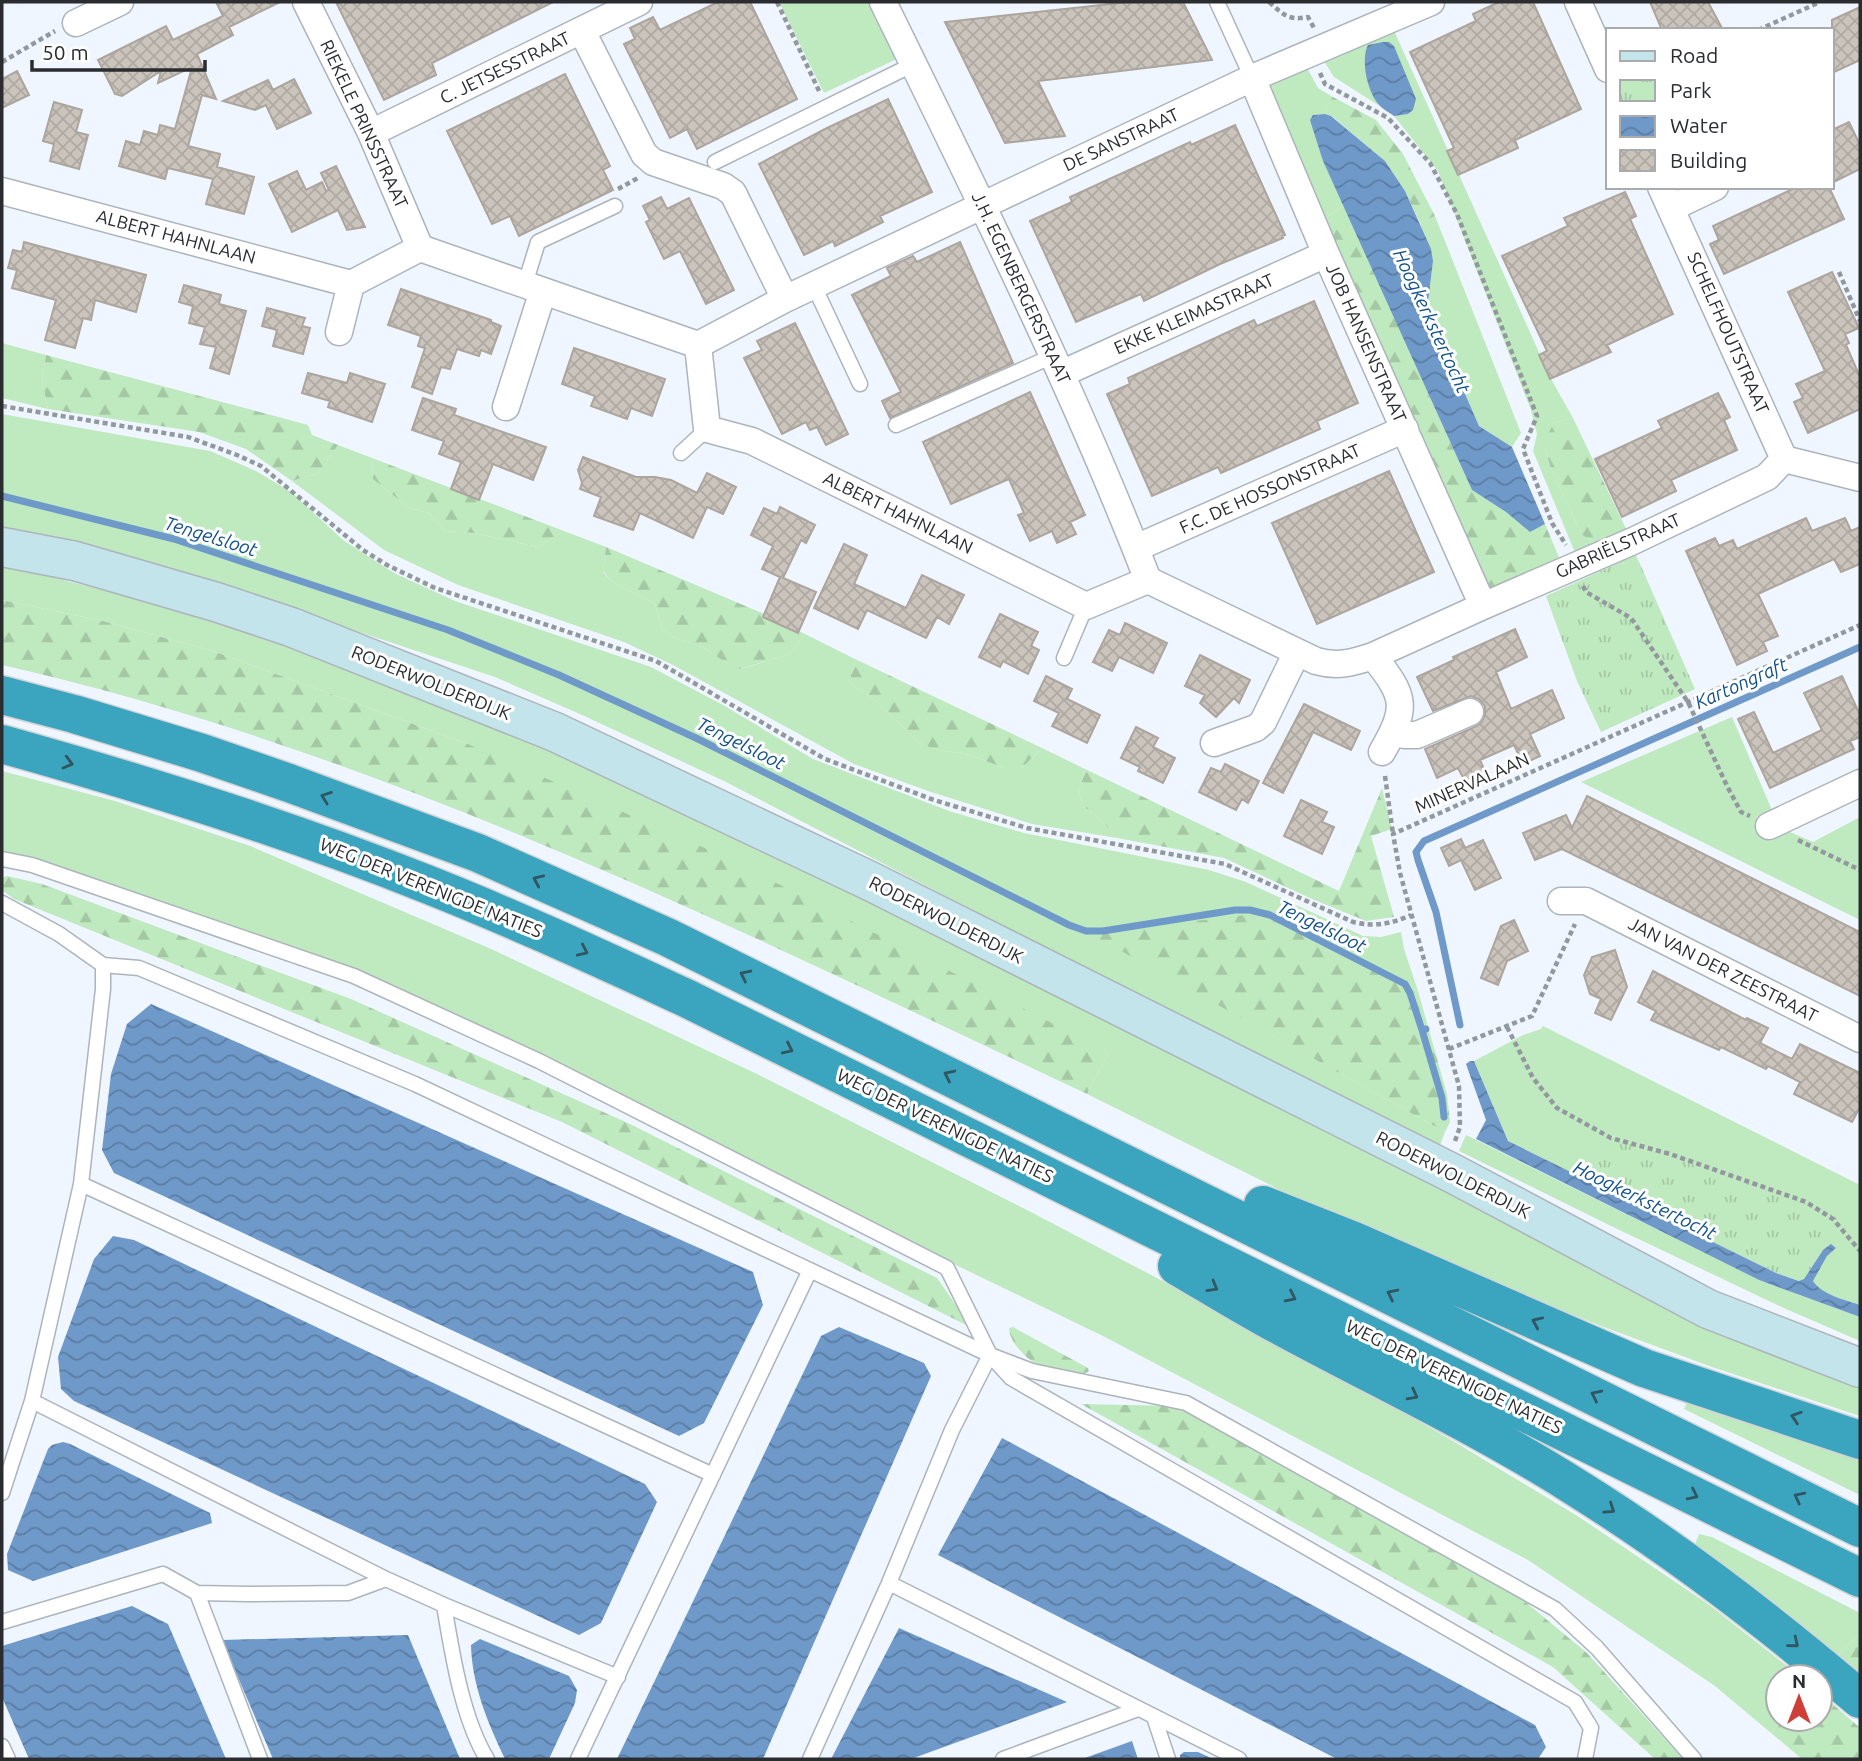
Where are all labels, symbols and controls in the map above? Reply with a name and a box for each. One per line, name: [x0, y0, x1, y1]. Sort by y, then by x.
street label: C. JETSESSTRAAT: [436, 27, 573, 107]
scale bar: [32, 28, 205, 72]
legend: [1606, 28, 1834, 189]
street label: RIEKELE PRINSSTRAAT: [317, 36, 413, 211]
text: 50 m: [42, 40, 89, 64]
text: Road: [1670, 43, 1718, 67]
text: Park: [1670, 78, 1712, 102]
street label: DE SANSTRAAT: [1060, 104, 1181, 175]
text: Water: [1670, 113, 1728, 137]
text: Building: [1670, 148, 1747, 172]
street label: J.H. EGENBERGERSTRAAT: [969, 189, 1075, 387]
street label: ALBERT HAHNLAAN: [95, 205, 258, 267]
water label: Hoogkerkstertocht: [1389, 245, 1475, 397]
street label: SCHELFHOUTSTRAAT: [1684, 249, 1774, 416]
street label: JOB HANSENSTRAAT: [1323, 260, 1411, 425]
street label: EKKE KLEIMASTRAAT: [1111, 269, 1277, 357]
street label: F.C. DE HOSSONSTRAAT: [1176, 439, 1363, 537]
street label: ALBERT HAHNLAAN: [820, 467, 976, 557]
street label: GABRIËLSTRAAT: [1552, 509, 1683, 582]
water label: Tengelsloot: [162, 512, 260, 561]
street label: RODERWOLDERDIJK: [349, 641, 514, 723]
water label: Kartongraft: [1691, 653, 1791, 713]
water label: Tengelsloot: [693, 712, 789, 774]
street label: MINERVALAAN: [1411, 748, 1532, 816]
one-way arrow: [61, 754, 73, 769]
one-way arrow: [321, 791, 333, 805]
street label: WEG DER VERENIGDE NATIES: [317, 833, 545, 941]
street label: RODERWOLDERDIJK: [866, 872, 1027, 967]
one-way arrow: [533, 874, 545, 888]
water label: Tengelsloot: [1274, 895, 1370, 957]
street label: JAN VAN DER ZEESTRAAT: [1626, 913, 1821, 1026]
one-way arrow: [576, 943, 588, 957]
one-way arrow: [740, 969, 752, 983]
one-way arrow: [781, 1040, 793, 1054]
street label: WEG DER VERENIGDE NATIES: [834, 1064, 1057, 1186]
one-way arrow: [944, 1069, 956, 1083]
street label: RODERWOLDERDIJK: [1373, 1127, 1534, 1222]
water label: Hoogkerkstertocht: [1570, 1156, 1721, 1244]
one-way arrow: [1206, 1279, 1218, 1292]
one-way arrow: [1284, 1288, 1296, 1302]
one-way arrow: [1387, 1289, 1399, 1303]
street label: WEG DER VERENIGDE NATIES: [1343, 1315, 1566, 1437]
one-way arrow: [1531, 1316, 1543, 1330]
one-way arrow: [1406, 1387, 1418, 1400]
one-way arrow: [1591, 1390, 1603, 1404]
one-way arrow: [1790, 1411, 1802, 1425]
one-way arrow: [1686, 1487, 1698, 1501]
one-way arrow: [1794, 1491, 1806, 1505]
one-way arrow: [1602, 1501, 1615, 1513]
one-way arrow: [1786, 1635, 1798, 1648]
north arrow: [1764, 1663, 1834, 1733]
text: N: [1792, 1670, 1806, 1692]

